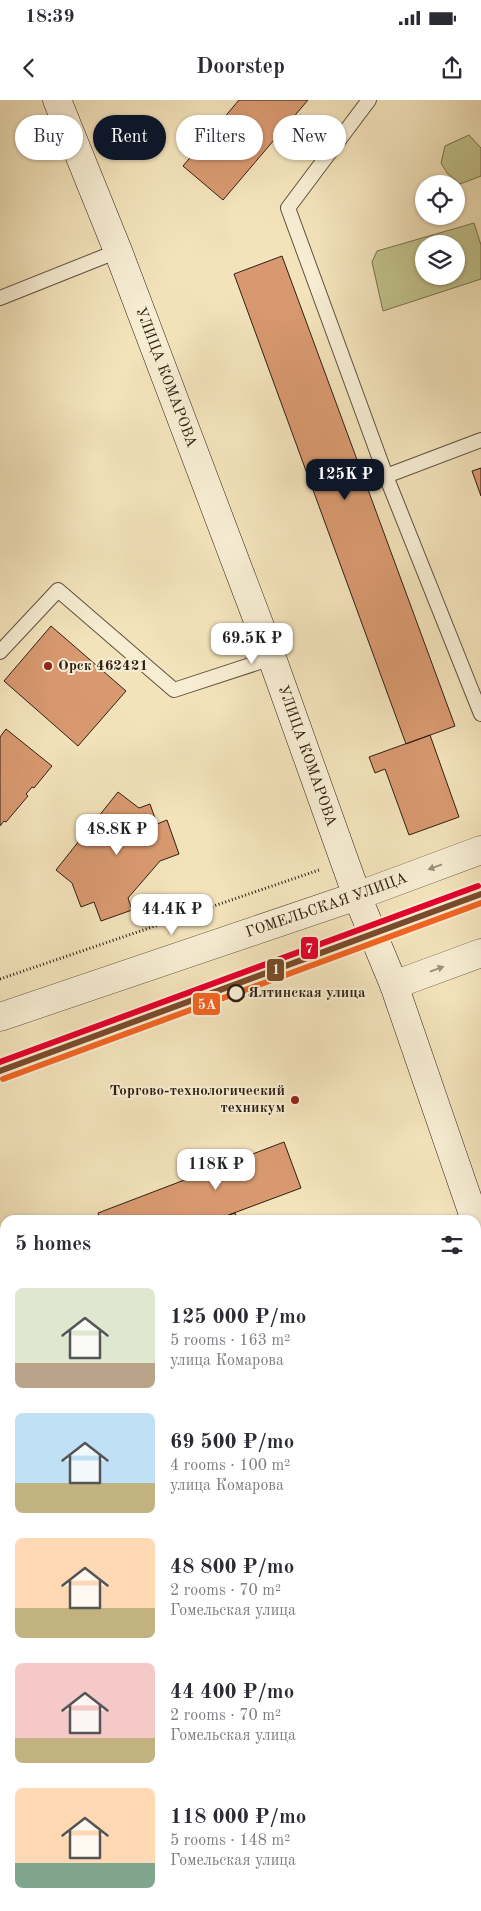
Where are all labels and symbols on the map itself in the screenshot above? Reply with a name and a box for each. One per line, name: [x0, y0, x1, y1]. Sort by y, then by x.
street label: УЛИЦА КОМАРОВА: [133, 305, 199, 450]
pin: 125K ₽: [304, 458, 386, 501]
pin: 69.5K ₽: [206, 622, 298, 665]
place label: Орск 462421: [58, 659, 148, 674]
marker: Орск 462421: [42, 660, 54, 672]
street label: УЛИЦА КОМАРОВА: [275, 683, 339, 829]
pin: 48.8K ₽: [71, 814, 163, 856]
one-way arrow: [427, 863, 442, 871]
street label: ГОМЕЛЬСКАЯ УЛИЦА: [244, 870, 410, 941]
pin: 44.4K ₽: [126, 894, 218, 936]
line badge: 7: [300, 936, 319, 960]
text: 7: [305, 942, 313, 956]
line badge: 1: [266, 958, 285, 982]
text: 1: [272, 963, 280, 977]
one-way arrow: [430, 965, 445, 973]
marker: Ялтинская улица: [227, 984, 245, 1002]
place label: Ялтинская улица: [248, 986, 366, 1001]
line badge: 5А: [192, 992, 221, 1016]
text: 5А: [198, 998, 217, 1012]
place label: Торгово-технологический техникум: [109, 1084, 285, 1116]
marker: Торгово-технологический техникум: [289, 1094, 301, 1106]
pin: 118K ₽: [175, 1148, 257, 1191]

